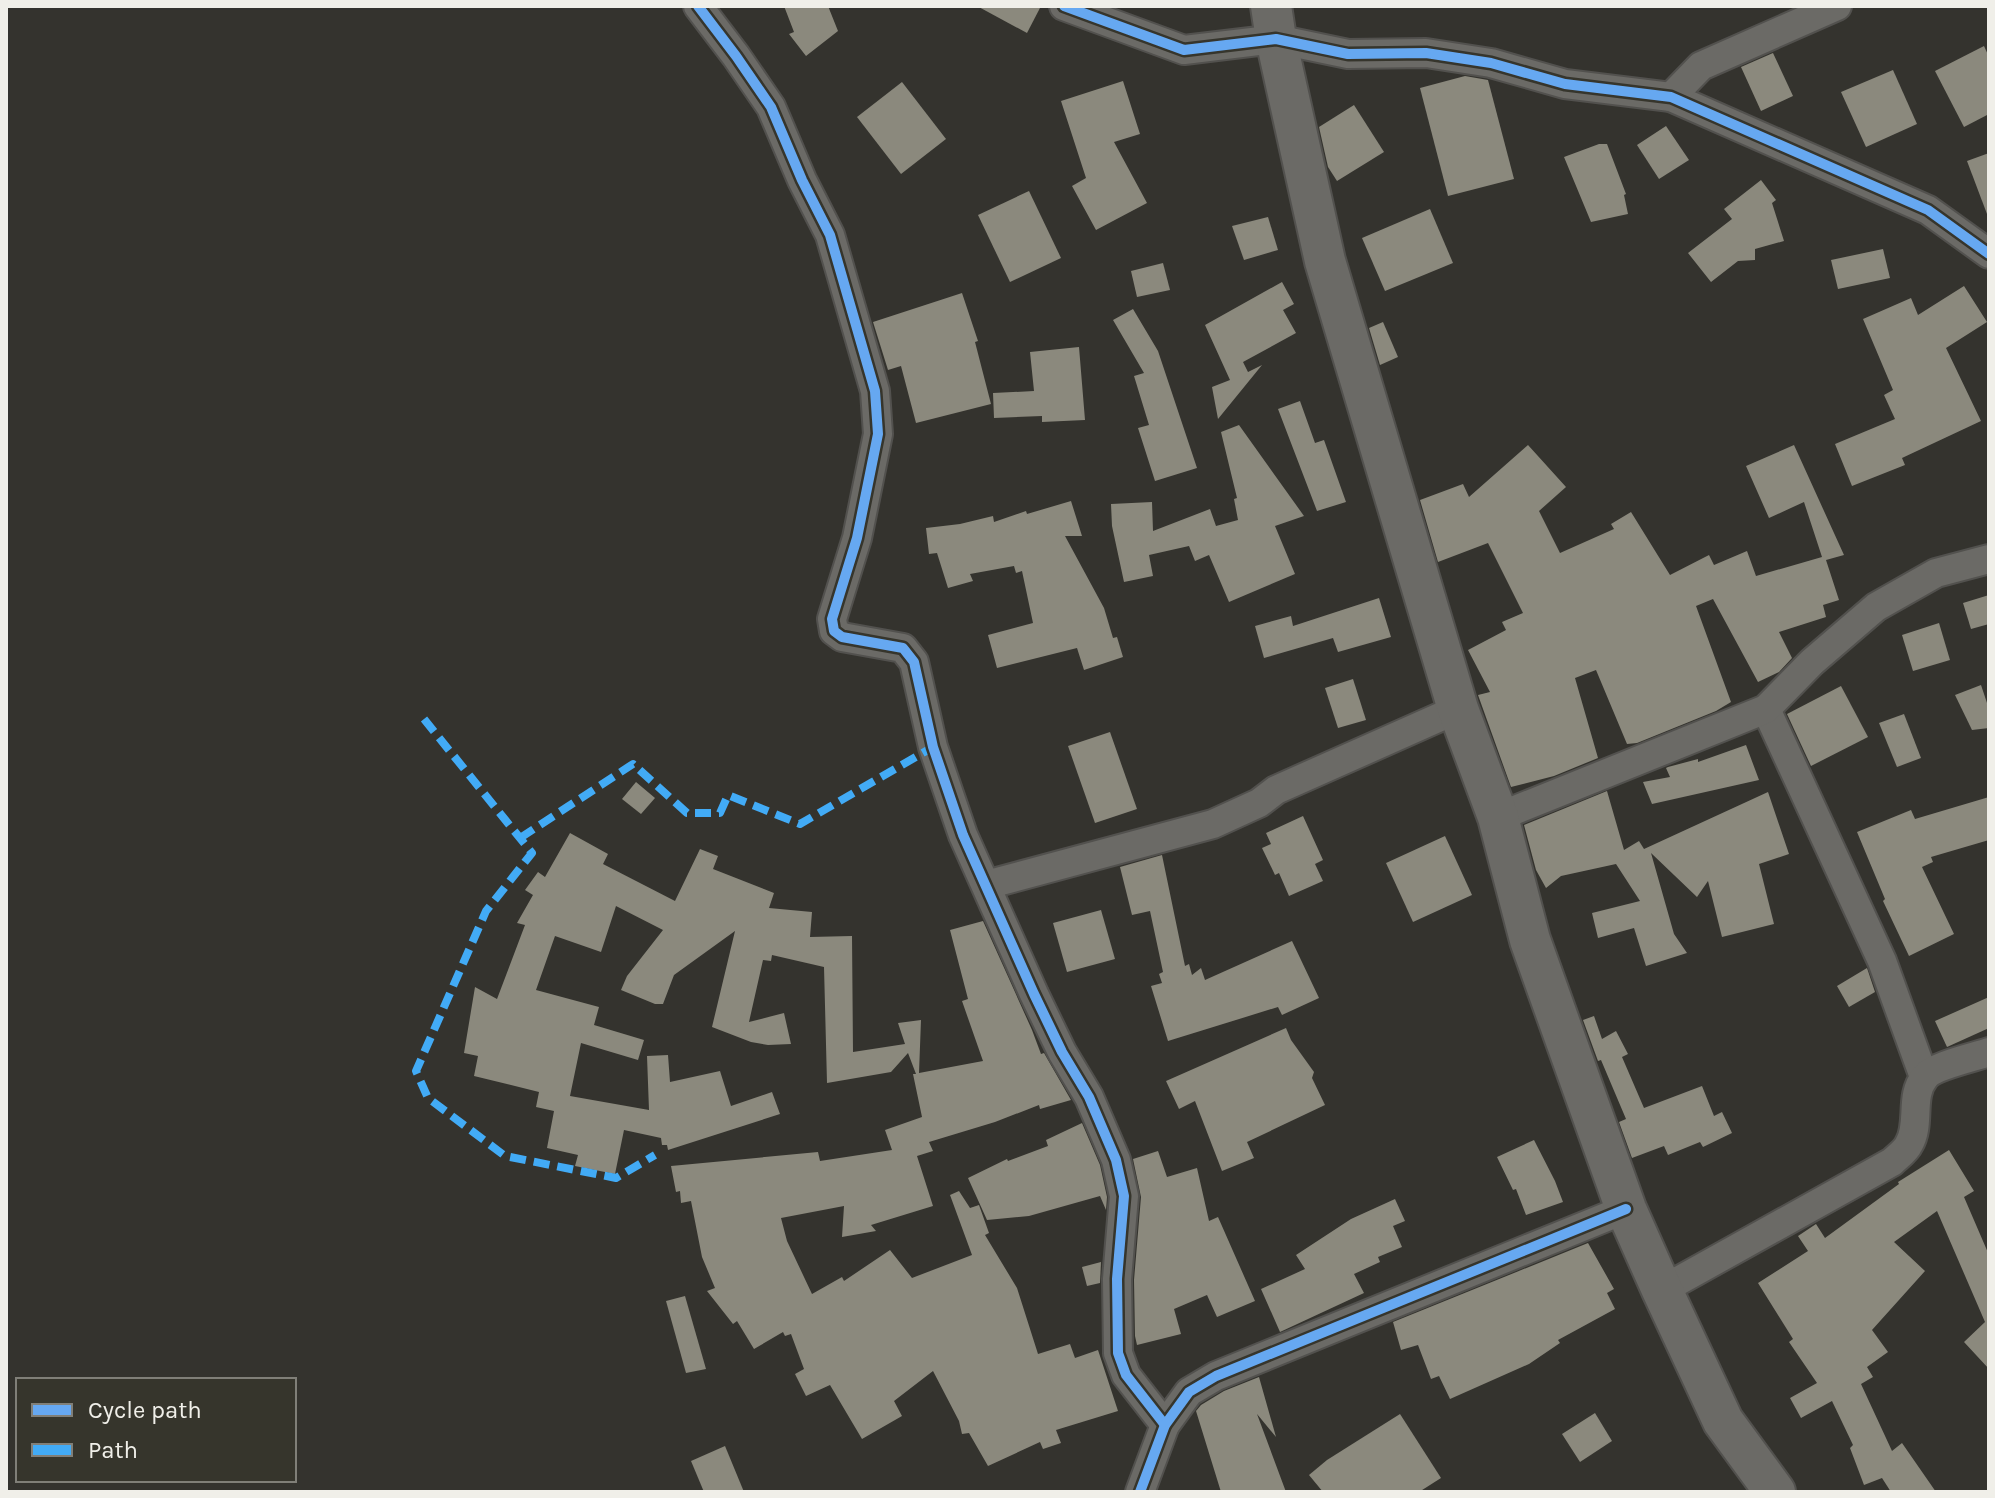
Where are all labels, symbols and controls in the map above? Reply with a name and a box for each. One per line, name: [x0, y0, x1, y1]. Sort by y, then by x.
legend: [16, 1378, 296, 1482]
text: Cycle path: [88, 1396, 202, 1424]
text: Path: [88, 1436, 138, 1464]

